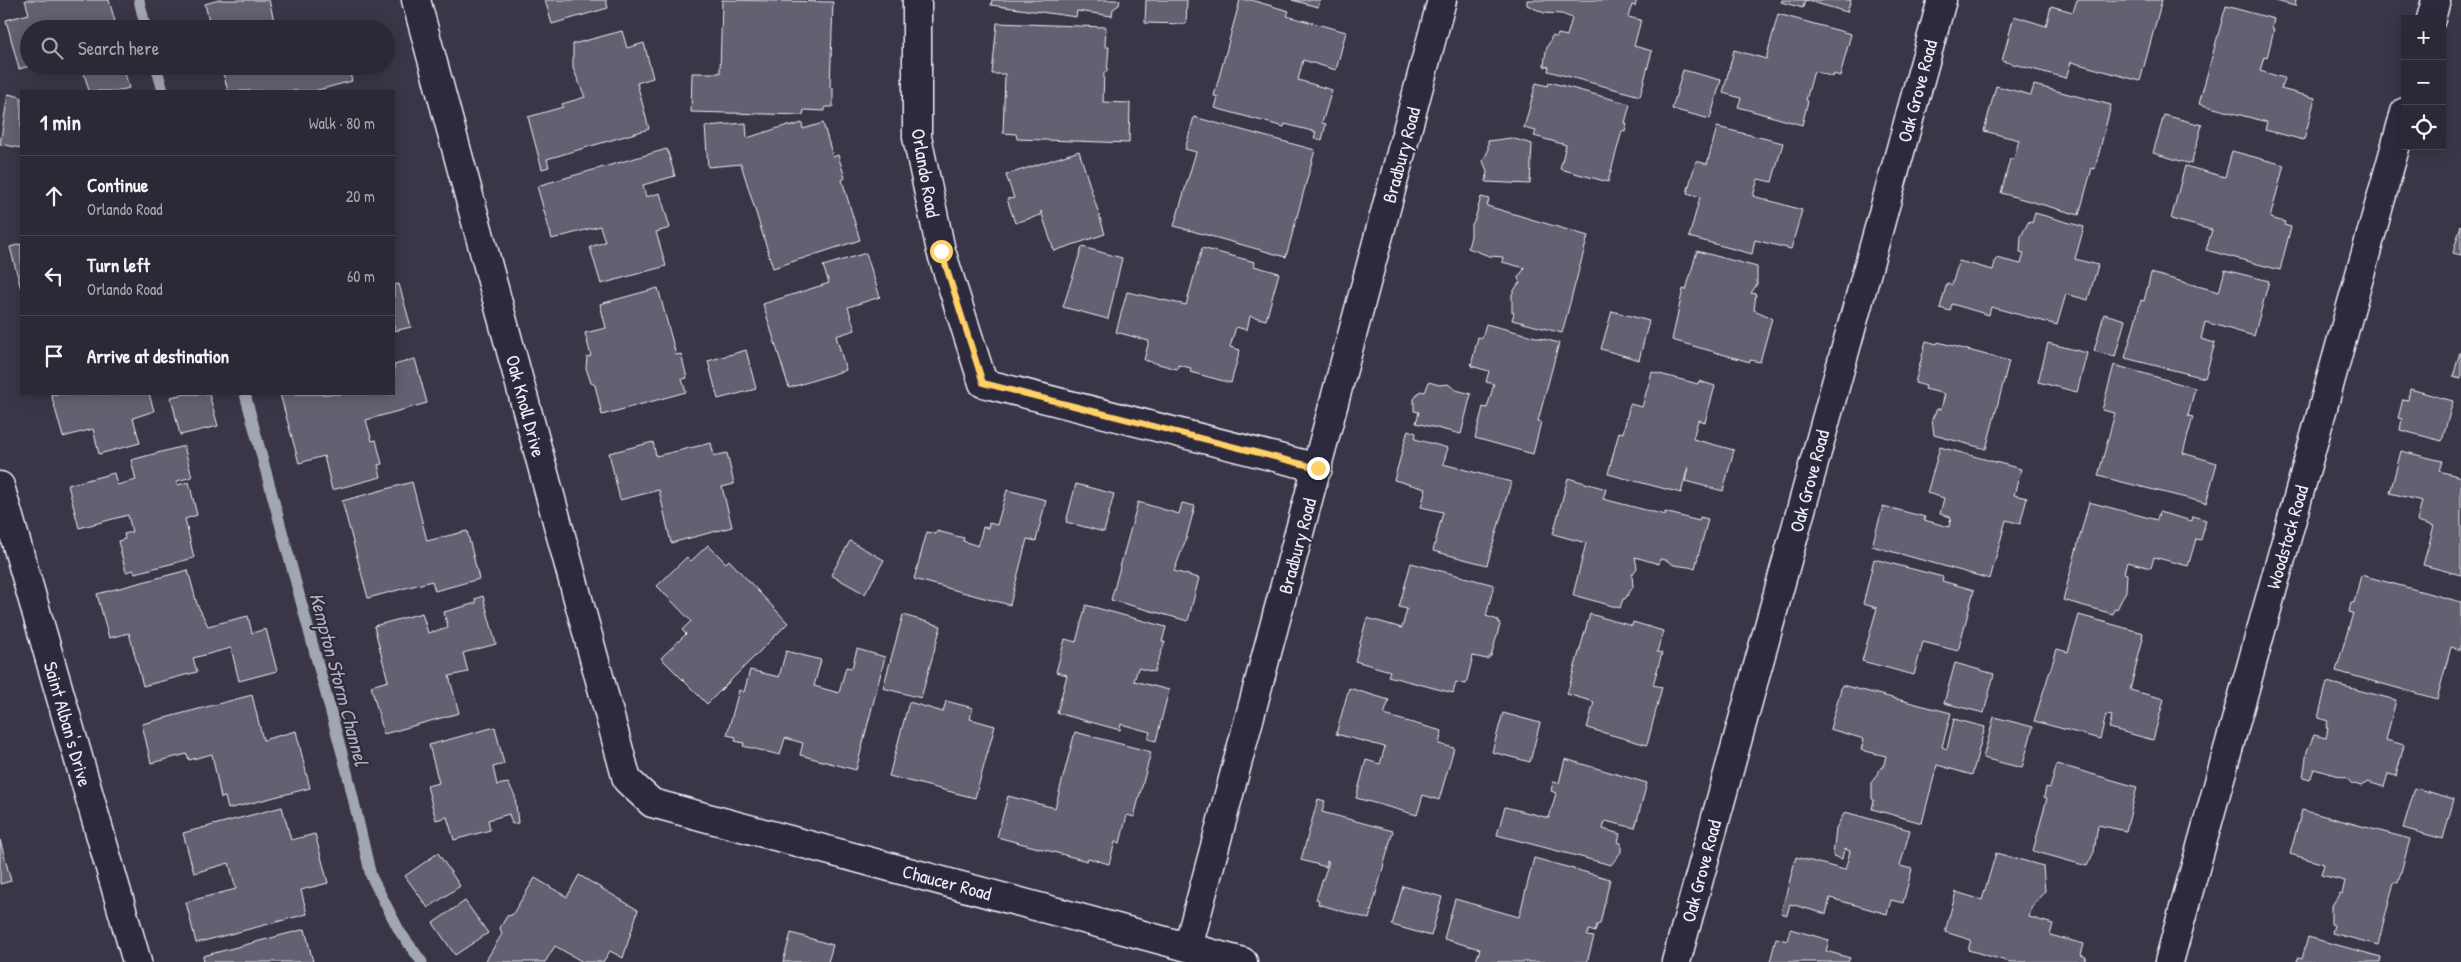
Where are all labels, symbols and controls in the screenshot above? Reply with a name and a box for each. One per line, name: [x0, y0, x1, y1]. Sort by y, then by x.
map controls: [2401, 15, 2446, 150]
button: +: [2401, 15, 2446, 60]
search box: [20, 20, 395, 75]
icon: search: [38, 34, 66, 62]
text: Search here: [78, 35, 159, 61]
street label: Oak Grove Road: [1891, 36, 1943, 145]
button: −: [2401, 60, 2446, 105]
street label: Bradbury Road: [1376, 104, 1426, 206]
button: locate: [2401, 105, 2446, 150]
text: 1 min: [40, 108, 81, 137]
text: Walk · 80 m: [309, 112, 375, 134]
street label: Orlando Road: [905, 127, 947, 220]
text: Continue: [87, 172, 148, 198]
icon: ahead: [40, 182, 68, 210]
text: 20 m: [346, 185, 375, 207]
text: Orlando Road: [87, 198, 162, 220]
route start: [930, 240, 953, 263]
text: Turn left: [87, 252, 150, 278]
icon: left: [40, 262, 68, 290]
text: 60 m: [347, 265, 375, 287]
text: Orlando Road: [87, 278, 162, 300]
icon: arrive: [40, 342, 68, 370]
text: Arrive at destination: [87, 343, 229, 369]
street label: Oak Knoll Drive: [500, 352, 552, 460]
street label: Oak Grove Road: [1783, 426, 1835, 535]
route end: [1307, 457, 1330, 480]
street label: Woodstock Road: [2260, 482, 2314, 592]
street label: Bradbury Road: [1272, 495, 1322, 597]
water label: Kempton Storm Channel: [302, 590, 376, 770]
street label: Saint Alban's Drive: [38, 659, 98, 790]
street label: Oak Grove Road: [1675, 816, 1727, 925]
street label: Chaucer Road: [900, 858, 995, 907]

